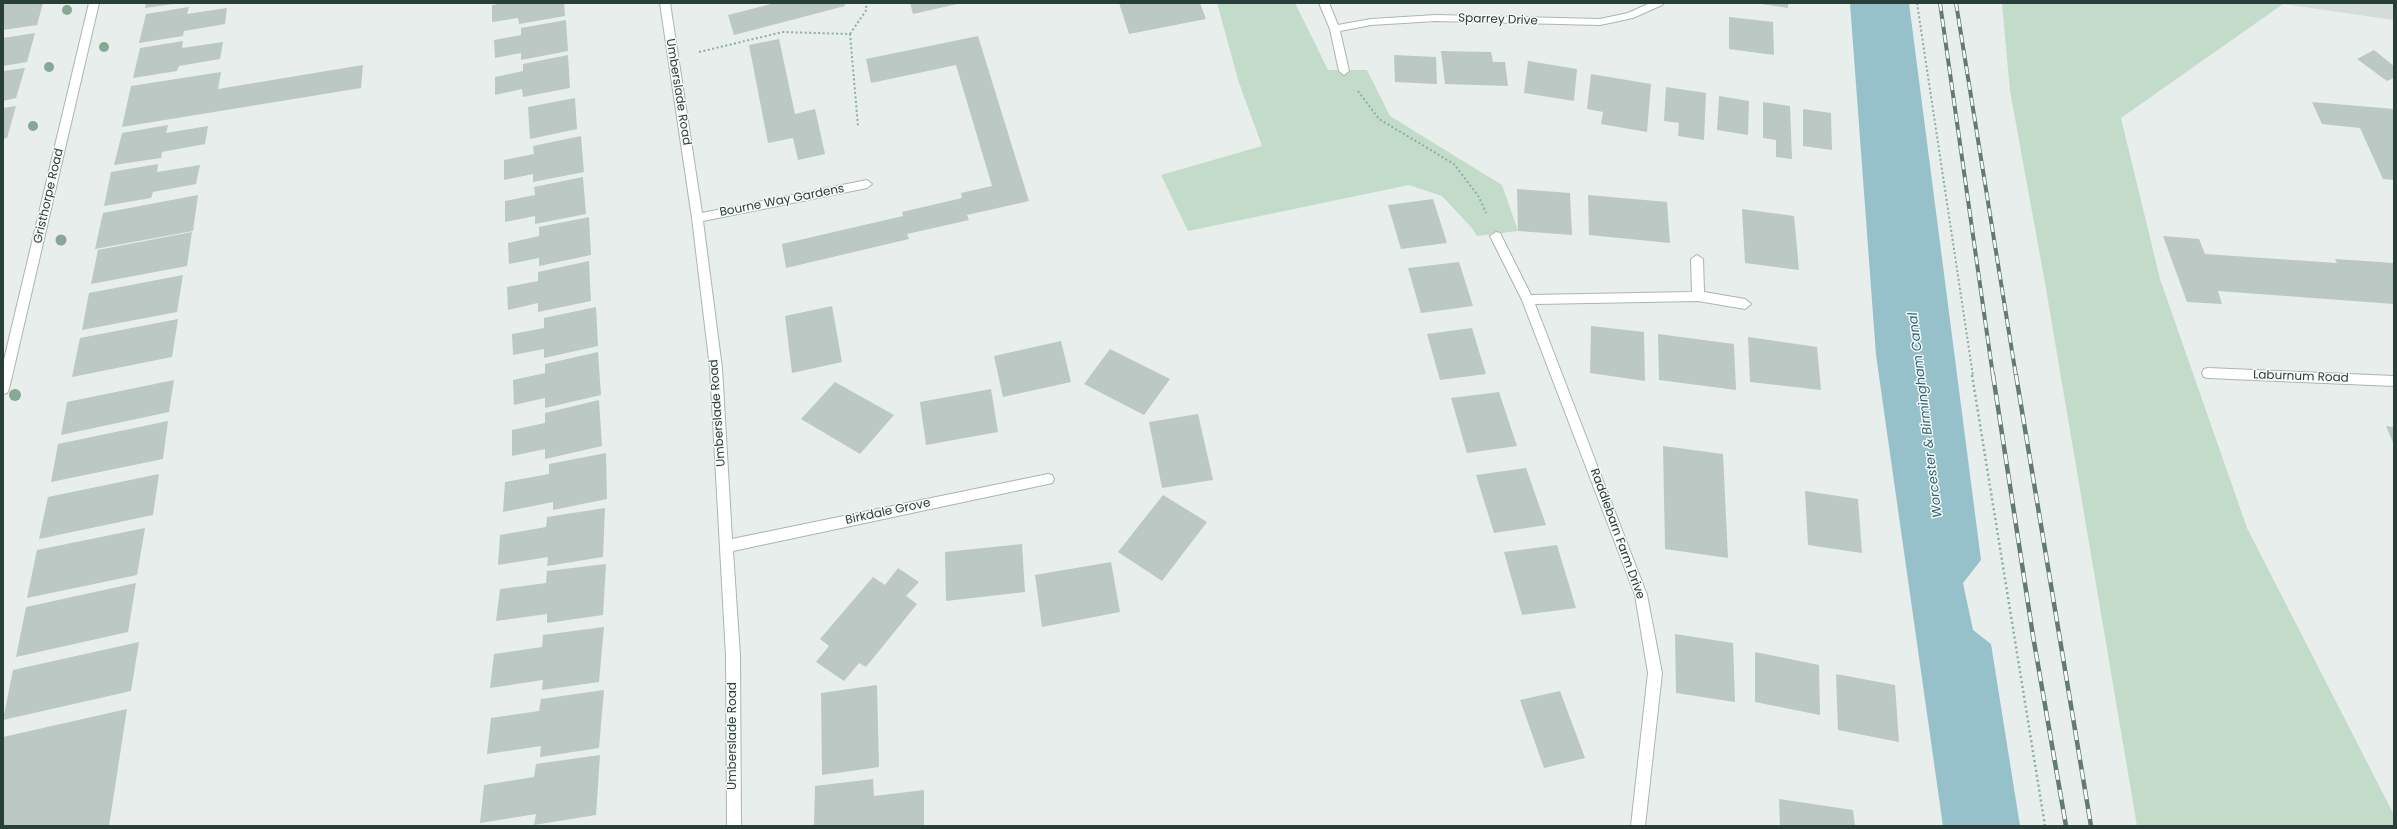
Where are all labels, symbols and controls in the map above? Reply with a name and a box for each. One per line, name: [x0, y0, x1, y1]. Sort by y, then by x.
street label: Sparrey Drive: [1458, 11, 1538, 29]
street label: Umberslade Road: [662, 38, 694, 146]
street label: Gristhorpe Road: [31, 147, 67, 245]
street label: Bourne Way Gardens: [718, 182, 846, 220]
water label: Worcester & Birmingham Canal: [1906, 311, 1946, 519]
street label: Umberslade Road: [707, 359, 729, 467]
street label: Laburnum Road: [2253, 368, 2349, 386]
street label: Raddlebarn Farm Drive: [1587, 467, 1647, 601]
street label: Birkdale Grove: [844, 496, 932, 528]
street label: Umberslade Road: [726, 682, 740, 790]

